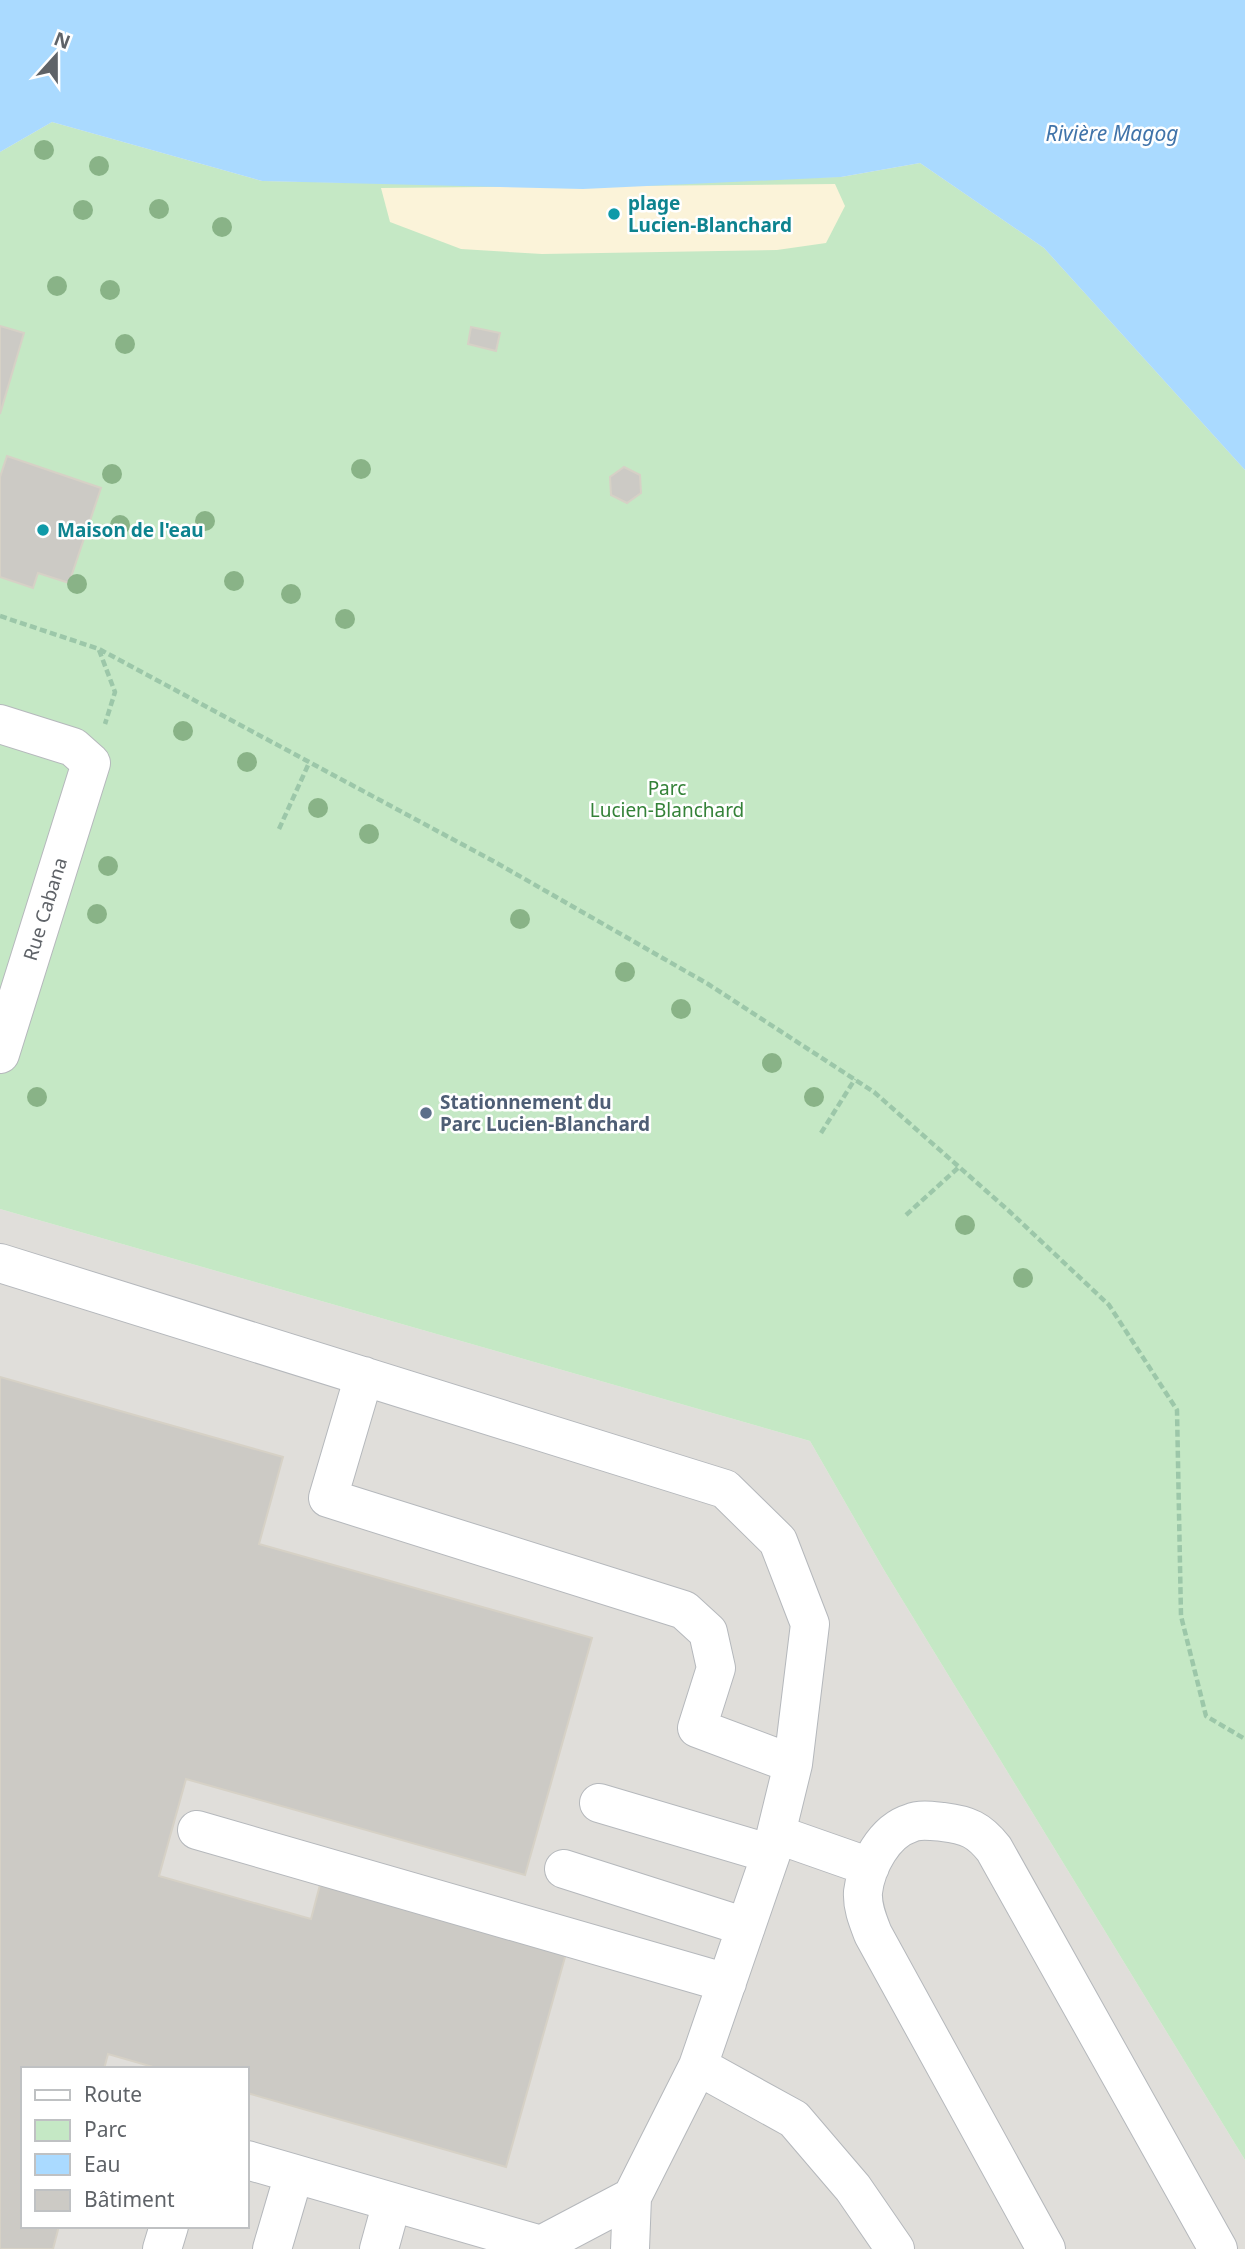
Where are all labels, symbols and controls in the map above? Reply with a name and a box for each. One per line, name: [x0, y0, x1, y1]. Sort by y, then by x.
north arrow: [21, 21, 91, 91]
text: N: [50, 25, 74, 55]
water label: Rivière Magog: [1046, 119, 1178, 147]
place label: plage Lucien-Blanchard: [628, 190, 792, 238]
marker: plage Lucien-Blanchard: [606, 206, 622, 222]
place label: Maison de l'eau: [57, 517, 204, 543]
marker: Maison de l'eau: [35, 522, 51, 538]
park label: Parc Lucien-Blanchard: [590, 775, 744, 823]
street label: Rue Cabana: [17, 854, 73, 964]
place label: Stationnement du Parc Lucien-Blanchard: [440, 1089, 650, 1137]
marker: Stationnement du Parc Lucien-Blanchard: [418, 1105, 434, 1121]
legend: [21, 2067, 248, 2228]
text: Route: [84, 2080, 142, 2108]
text: Parc: [84, 2115, 127, 2143]
text: Eau: [84, 2150, 120, 2178]
text: Bâtiment: [84, 2185, 175, 2213]

